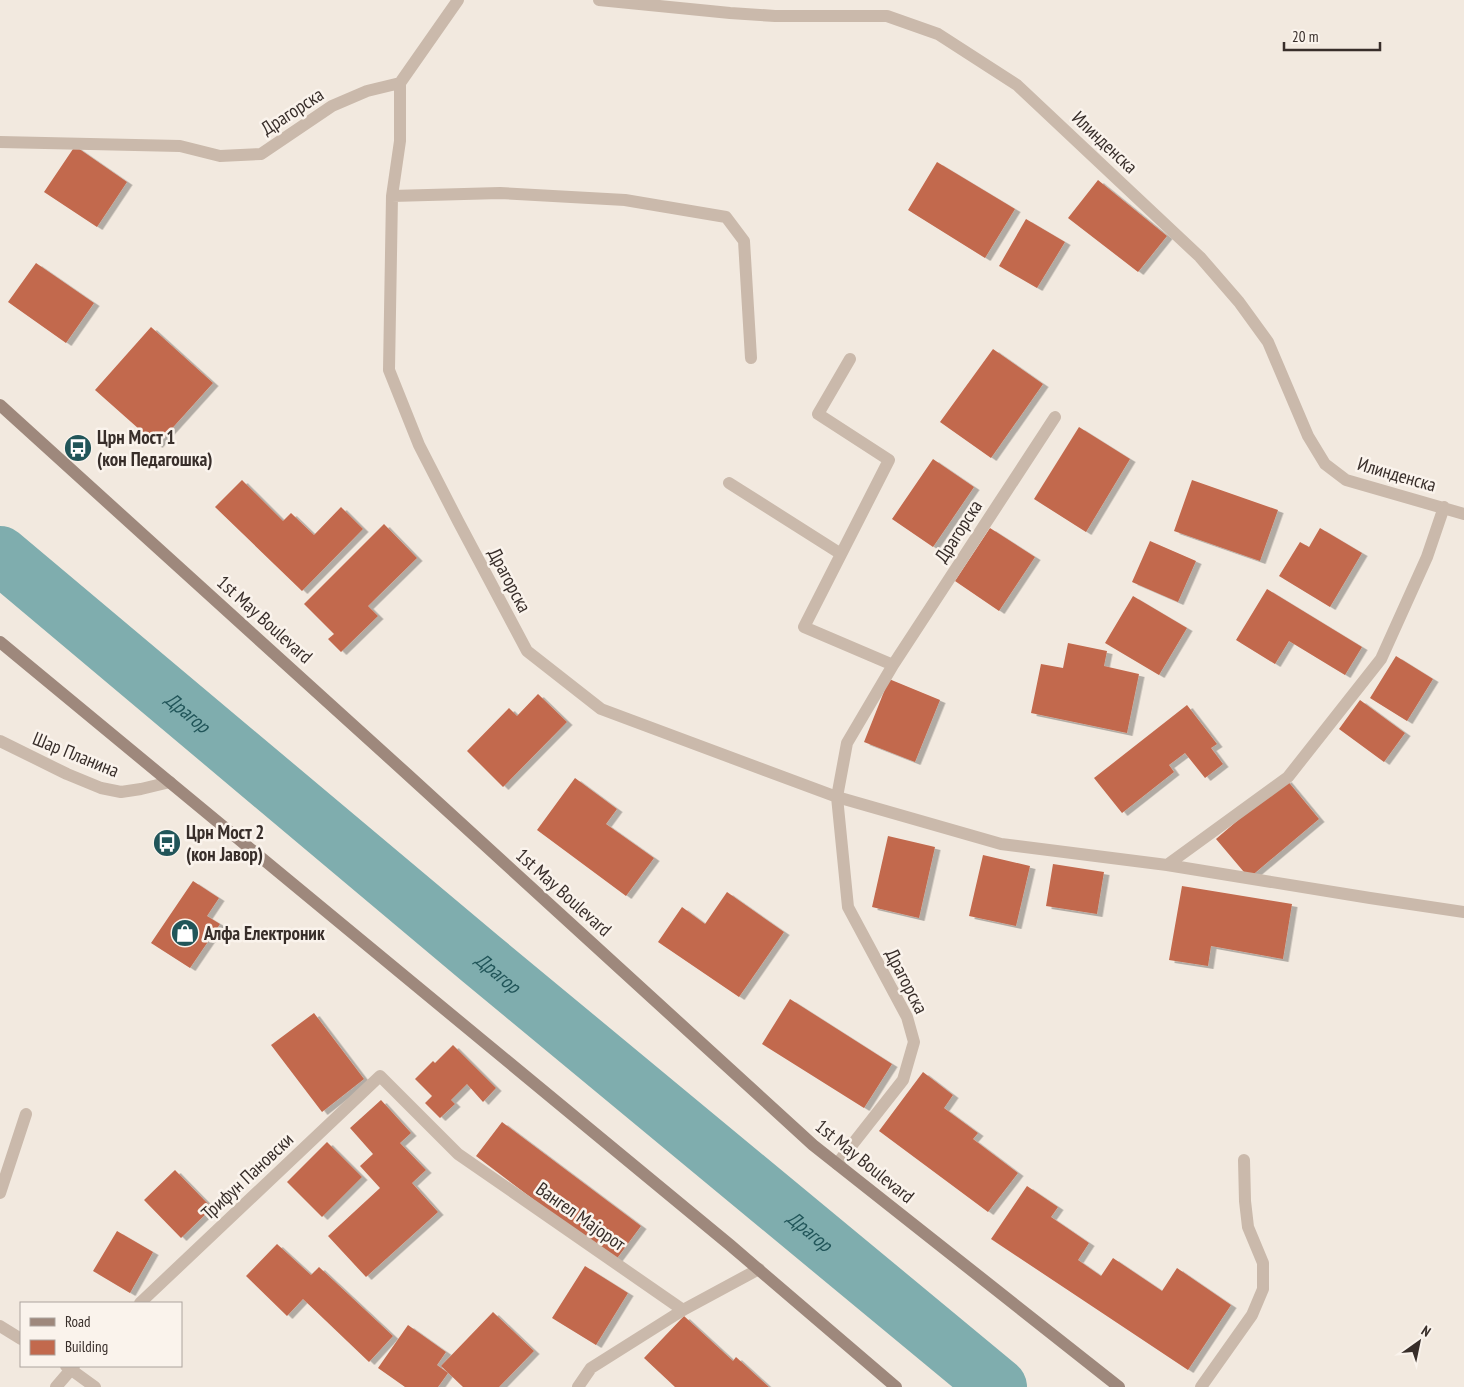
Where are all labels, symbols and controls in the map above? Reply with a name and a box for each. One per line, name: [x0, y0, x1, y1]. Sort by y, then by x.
scale bar: [1284, 20, 1380, 52]
text: 20 m: [1292, 27, 1318, 46]
street label: Драгорска: [256, 82, 328, 140]
street label: Илинденска: [1067, 106, 1143, 178]
place label: Црн Мост 1 (кон Педагошка): [97, 425, 213, 471]
bus stop icon: Црн Мост 1 (кон Педагошка): [63, 433, 93, 463]
street label: Илинденска: [1355, 451, 1439, 497]
street label: Драгорска: [929, 495, 987, 567]
street label: Драгорска: [483, 544, 537, 616]
street label: 1st May Boulevard: [212, 570, 318, 668]
water label: Драгор: [159, 686, 216, 740]
street label: Шар Планина: [29, 726, 123, 782]
place label: Црн Мост 2 (кон Јавор): [186, 820, 264, 866]
bus stop icon: Црн Мост 2 (кон Јавор): [152, 828, 182, 858]
street label: 1st May Boulevard: [511, 843, 617, 941]
shop icon: Алфа Електроник: [170, 918, 200, 948]
place label: Алфа Електроник: [203, 921, 325, 945]
street label: Драгорска: [880, 944, 934, 1018]
water label: Драгор: [469, 946, 527, 1000]
street label: 1st May Boulevard: [811, 1114, 919, 1208]
street label: Трифун Пановски: [196, 1127, 298, 1225]
street label: Вангел Маjорот: [532, 1176, 631, 1256]
water label: Драгор: [781, 1204, 839, 1258]
legend: [20, 1302, 182, 1367]
text: Road: [65, 1312, 91, 1331]
north arrow: [1394, 1317, 1444, 1367]
text: N: [1418, 1321, 1434, 1341]
text: Building: [65, 1337, 108, 1356]

